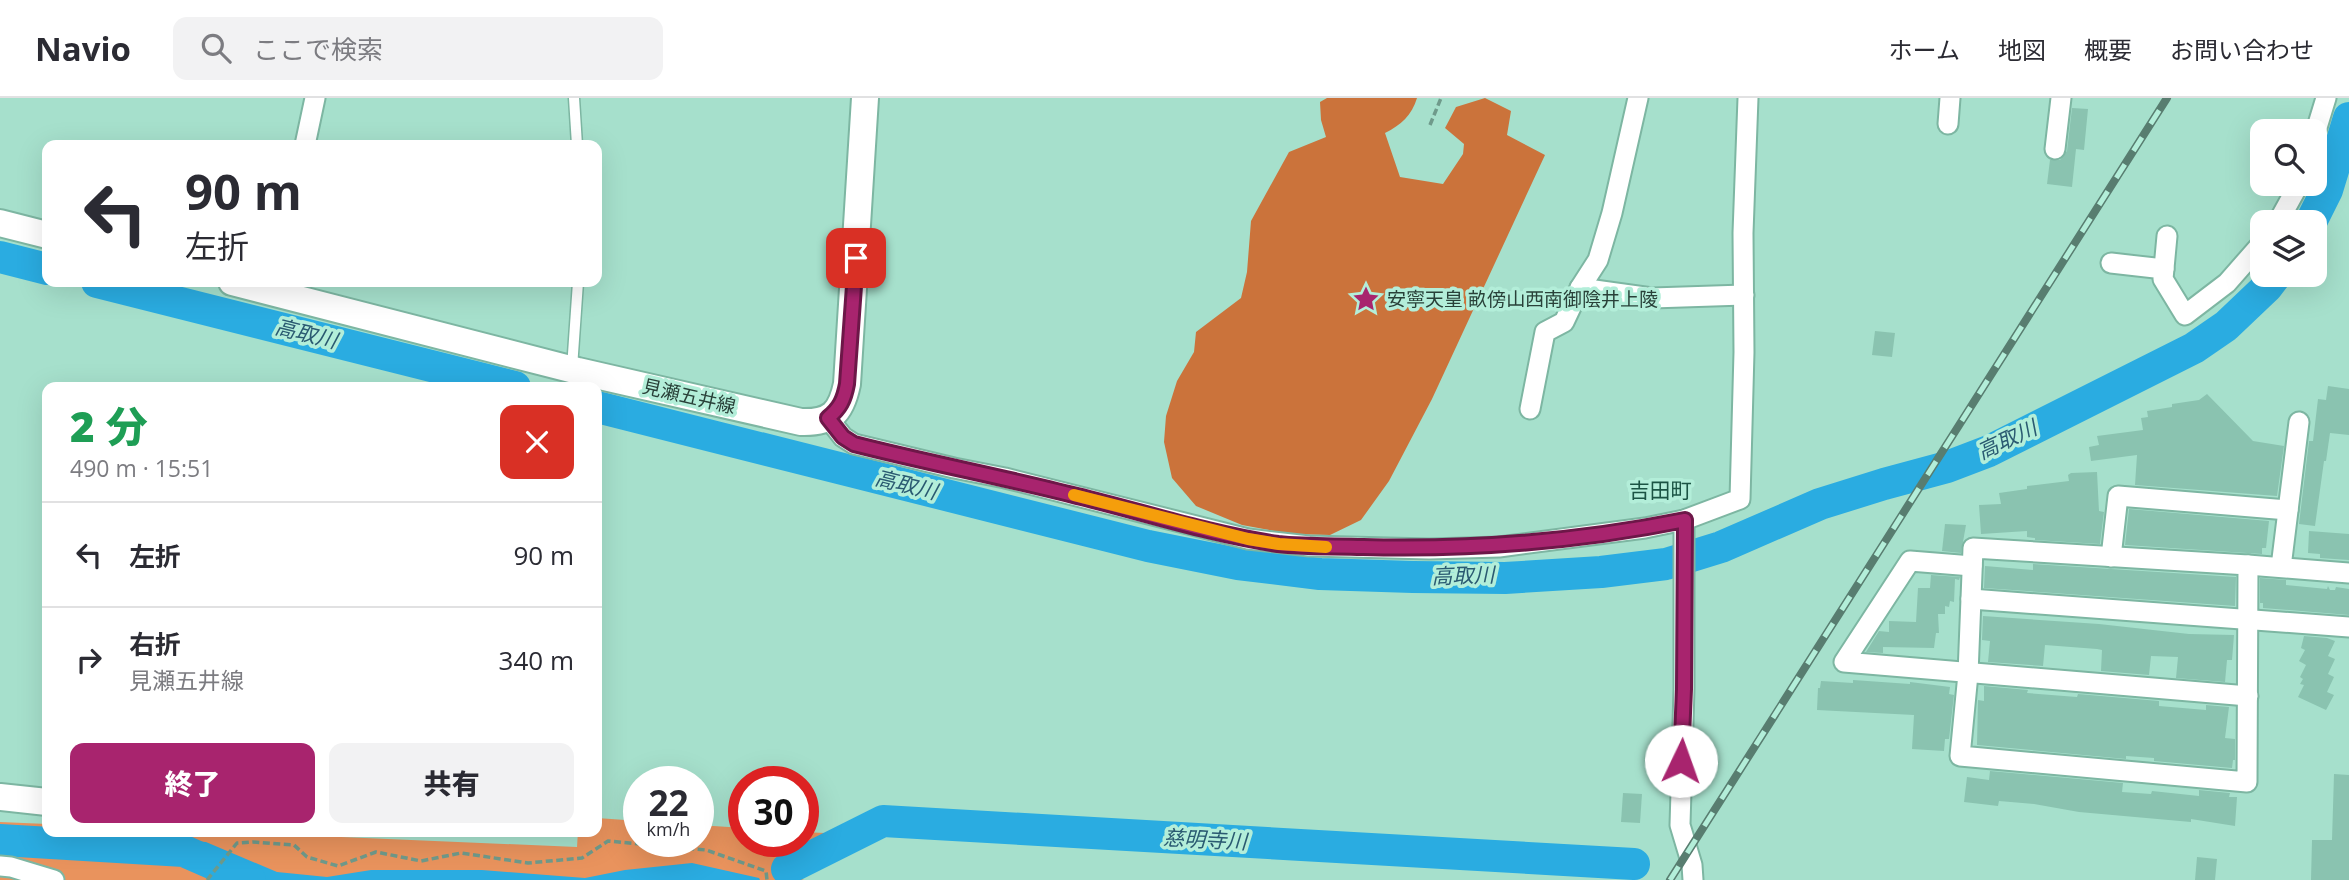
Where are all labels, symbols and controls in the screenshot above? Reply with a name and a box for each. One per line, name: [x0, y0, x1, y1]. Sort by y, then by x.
search box: [173, 17, 663, 80]
text: Navio: [35, 26, 131, 71]
icon: search: [197, 29, 235, 67]
text: ここで検索: [253, 31, 383, 67]
text: ホーム: [1889, 33, 1960, 66]
text: 地図: [1998, 33, 2046, 66]
text: 概要: [2084, 33, 2132, 66]
text: お問い合わせ: [2170, 33, 2314, 66]
map controls: [2250, 119, 2327, 287]
button: search: [2250, 119, 2327, 196]
text: 90 m: [185, 158, 302, 224]
icon: left: [70, 168, 161, 259]
button: layers: [2250, 210, 2327, 287]
text: 左折: [185, 224, 249, 267]
pin: [826, 228, 886, 288]
icon: arrive: [837, 239, 875, 277]
place icon: 安寧天皇 畝傍山西南御陰井上陵: [1351, 284, 1381, 314]
place label: 安寧天皇 畝傍山西南御陰井上陵: [1387, 286, 1658, 312]
water label: 高取川: [272, 312, 342, 355]
street label: 見瀬五井線: [640, 373, 738, 419]
text: 2 分: [70, 397, 148, 454]
button: close: [500, 405, 574, 479]
water label: 高取川: [1972, 412, 2043, 465]
text: 490 m · 15:51: [70, 452, 213, 484]
water label: 高取川: [872, 463, 942, 506]
district label: 吉田町: [1629, 476, 1692, 504]
icon: left: [70, 536, 108, 574]
text: 90 m: [513, 537, 574, 573]
text: 左折: [129, 538, 181, 574]
water label: 高取川: [1431, 560, 1497, 590]
text: 右折: [129, 626, 181, 662]
icon: right: [70, 641, 108, 679]
text: 340 m: [499, 642, 574, 678]
text: 見瀬五井線: [129, 664, 244, 696]
position arrow: [1644, 724, 1718, 798]
button: 終了: [70, 743, 315, 823]
button: 共有: [329, 743, 574, 823]
speed limit sign: 30: [728, 766, 819, 857]
text: 22: [648, 779, 689, 826]
text: km/h: [647, 817, 690, 841]
water label: 慈明寺川: [1162, 823, 1250, 855]

